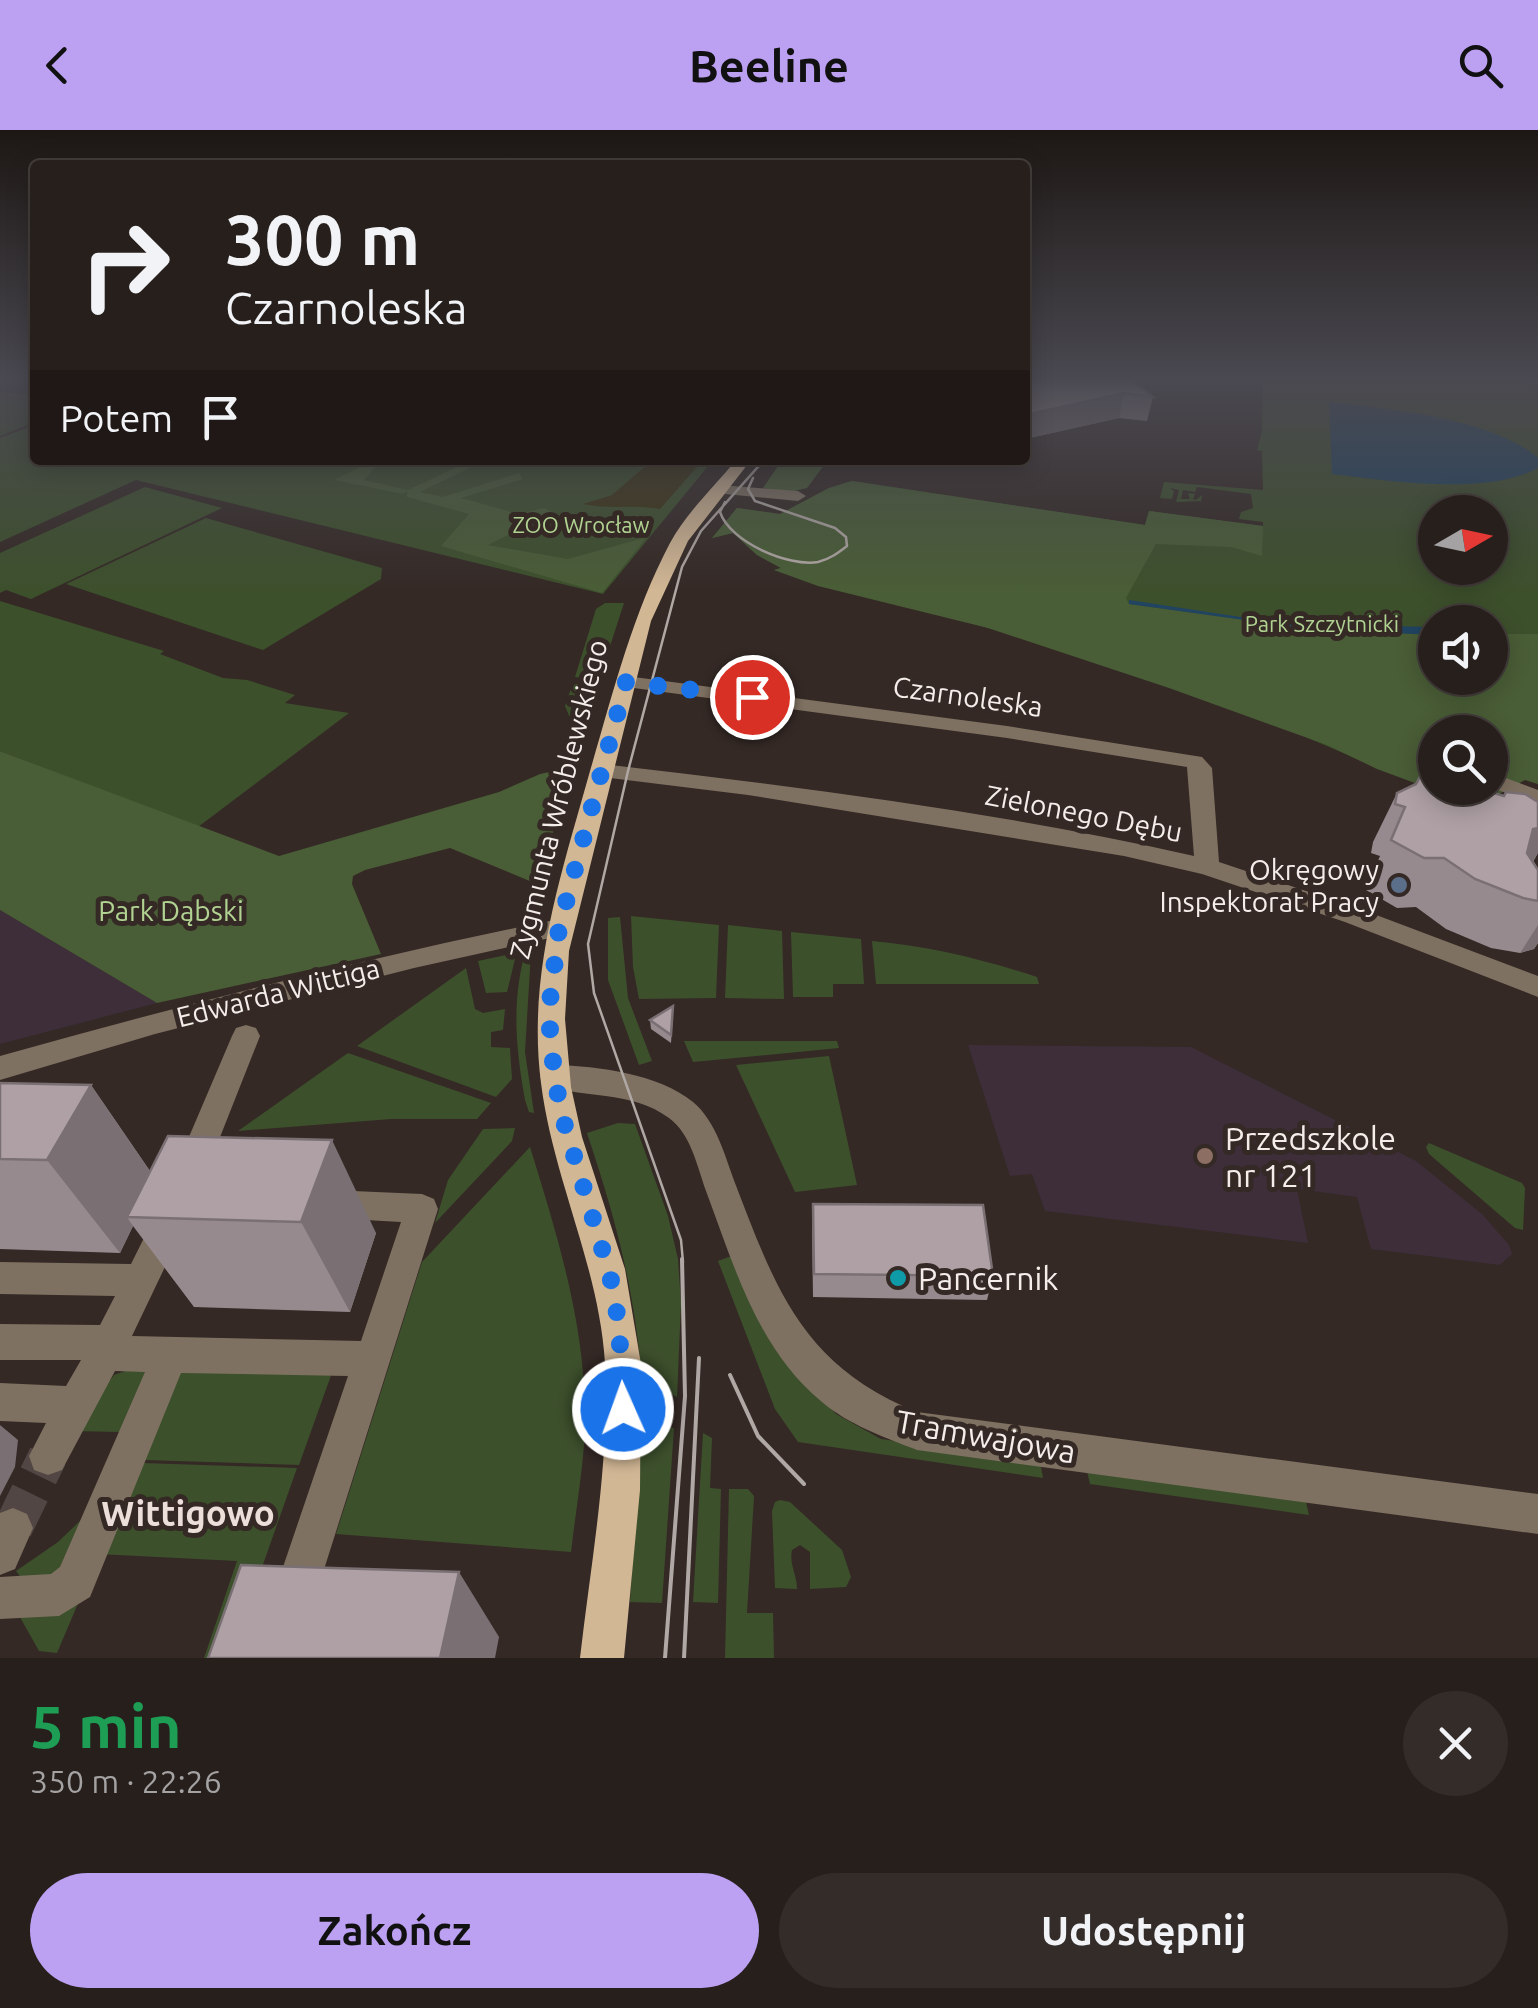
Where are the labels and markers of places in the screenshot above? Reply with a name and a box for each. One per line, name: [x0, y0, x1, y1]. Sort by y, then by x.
pin: [710, 655, 795, 740]
place label: Okręgowy Inspektorat Pracy: [1159, 854, 1379, 917]
marker: Okręgowy Inspektorat Pracy: [1388, 874, 1410, 896]
place label: Przedszkole nr 121: [1225, 1120, 1396, 1193]
marker: Przedszkole nr 121: [1194, 1145, 1216, 1167]
place label: Pancernik: [918, 1260, 1058, 1296]
marker: Pancernik: [887, 1267, 909, 1289]

